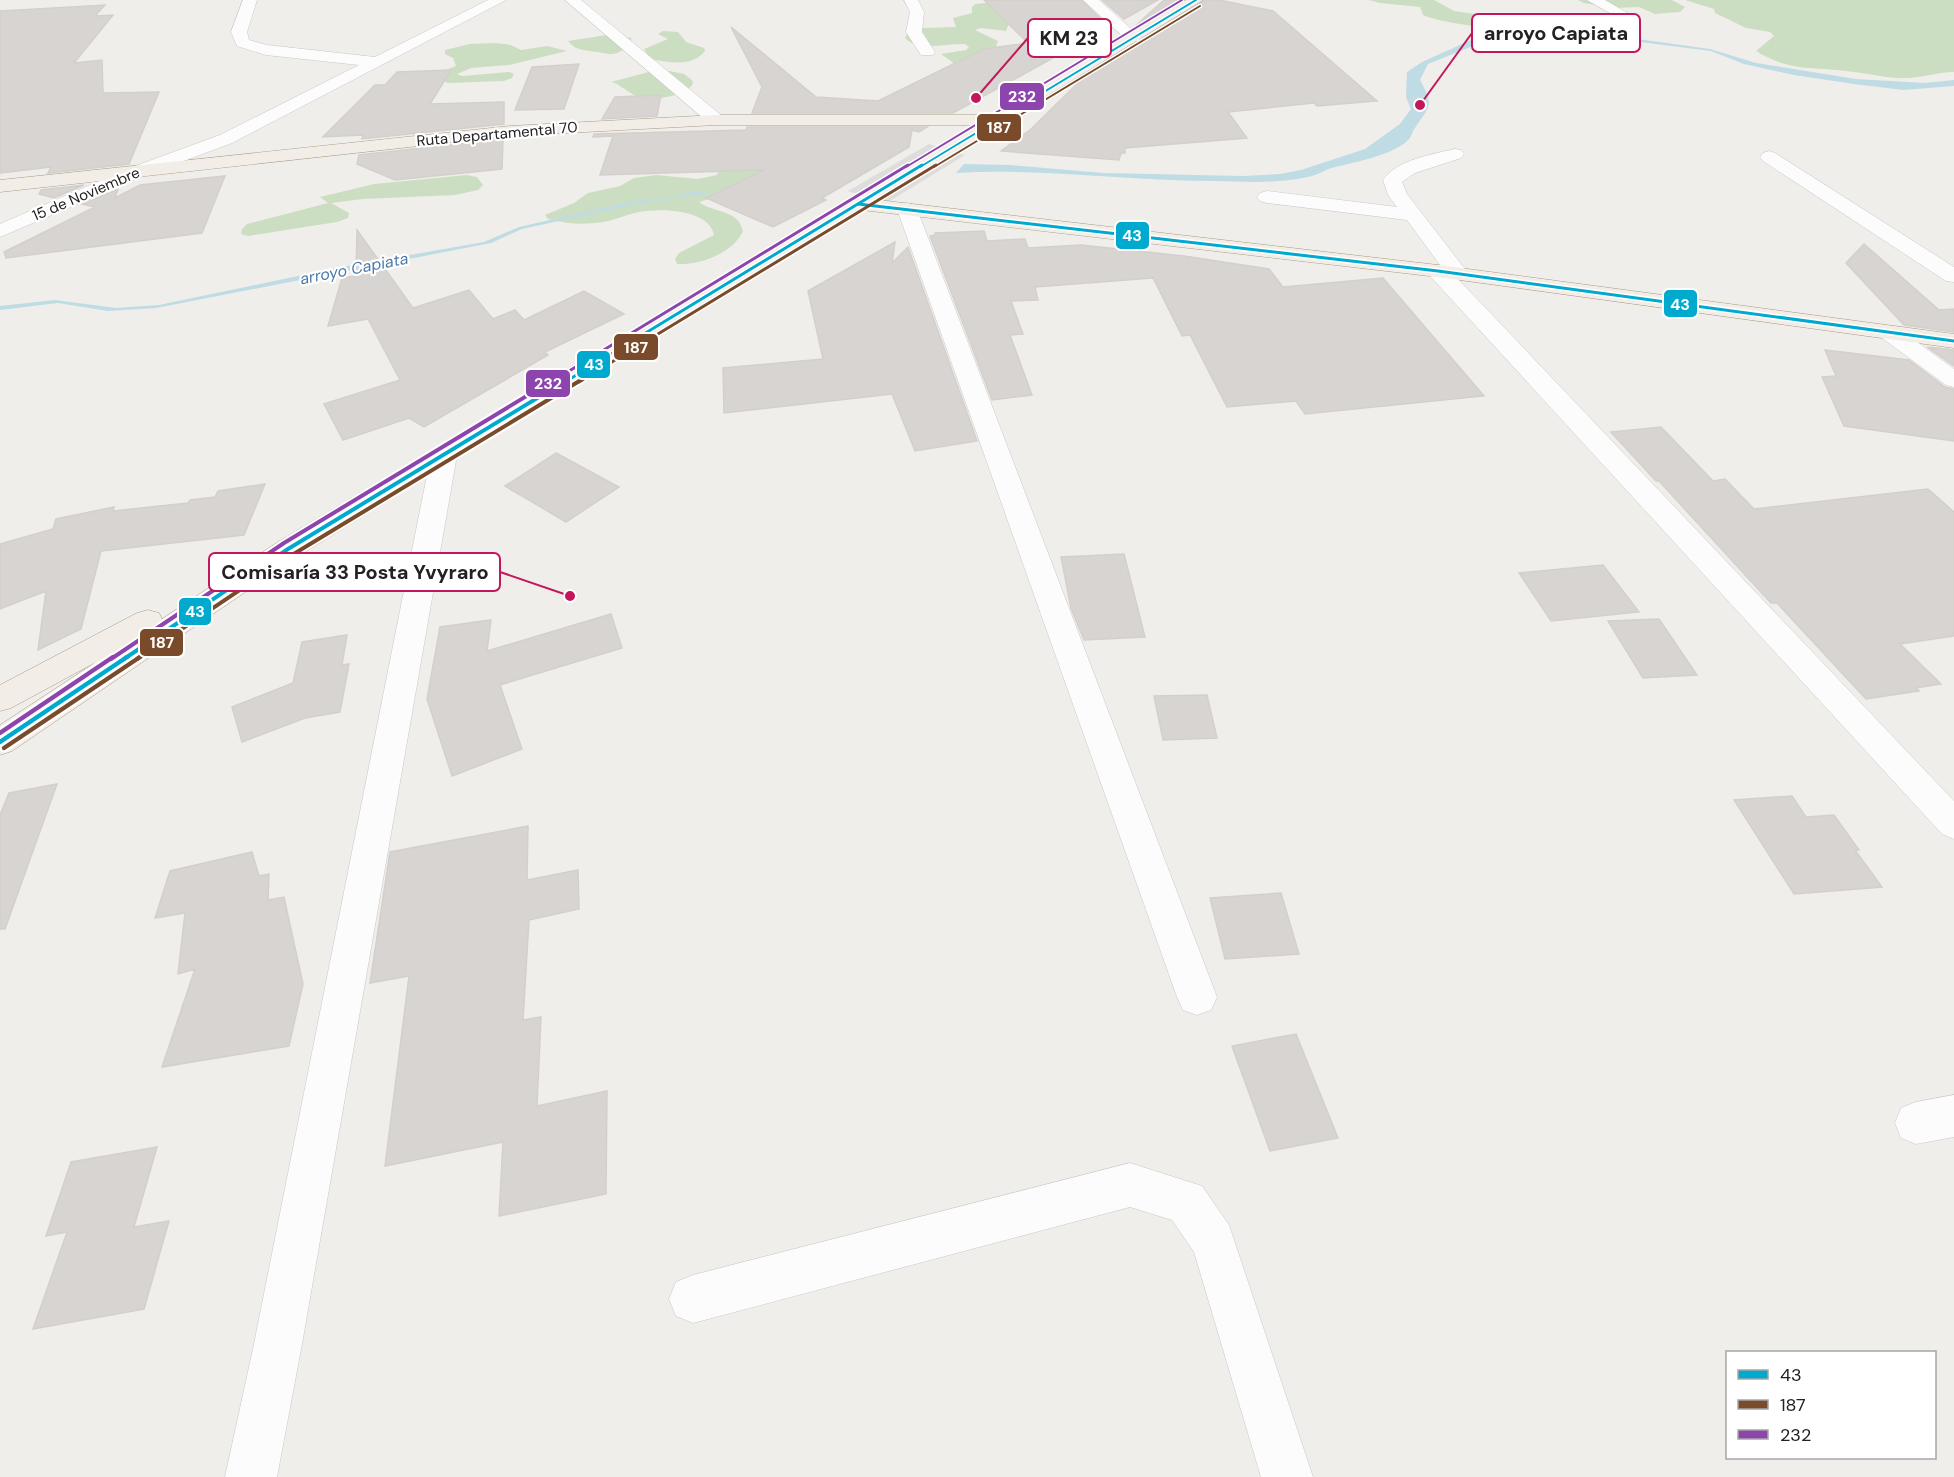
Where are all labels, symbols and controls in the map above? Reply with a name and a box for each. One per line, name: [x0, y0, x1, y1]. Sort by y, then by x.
callout: arroyo Capiata: [1472, 14, 1640, 52]
callout: KM 23: [1028, 19, 1111, 57]
text: arroyo Capiata: [1484, 20, 1628, 46]
text: KM 23: [1039, 25, 1099, 51]
line badge: 232: [999, 82, 1045, 111]
text: 232: [1008, 86, 1036, 107]
line badge: 187: [976, 113, 1022, 142]
street label: Ruta Departamental 70: [416, 117, 578, 151]
text: 187: [987, 117, 1012, 138]
street label: 15 de Noviembre: [29, 162, 143, 226]
line badge: 43: [1115, 221, 1150, 250]
text: 43: [1122, 225, 1142, 246]
water label: arroyo Capiata: [298, 248, 410, 289]
line badge: 43: [1663, 289, 1698, 318]
text: 43: [1670, 294, 1690, 315]
line badge: 187: [613, 333, 659, 361]
text: 187: [624, 337, 649, 358]
line badge: 43: [576, 350, 611, 379]
text: 43: [584, 354, 604, 375]
line badge: 232: [525, 369, 571, 398]
text: 232: [534, 373, 562, 394]
callout: Comisaría 33 Posta Yvyraro: [209, 553, 500, 591]
text: Comisaría 33 Posta Yvyraro: [221, 559, 489, 585]
line badge: 43: [178, 597, 212, 626]
text: 43: [185, 601, 205, 622]
line badge: 187: [139, 628, 184, 657]
text: 187: [150, 632, 175, 653]
legend: [1726, 1351, 1936, 1459]
text: 43: [1780, 1363, 1802, 1387]
text: 187: [1780, 1393, 1806, 1417]
text: 232: [1780, 1423, 1811, 1447]

